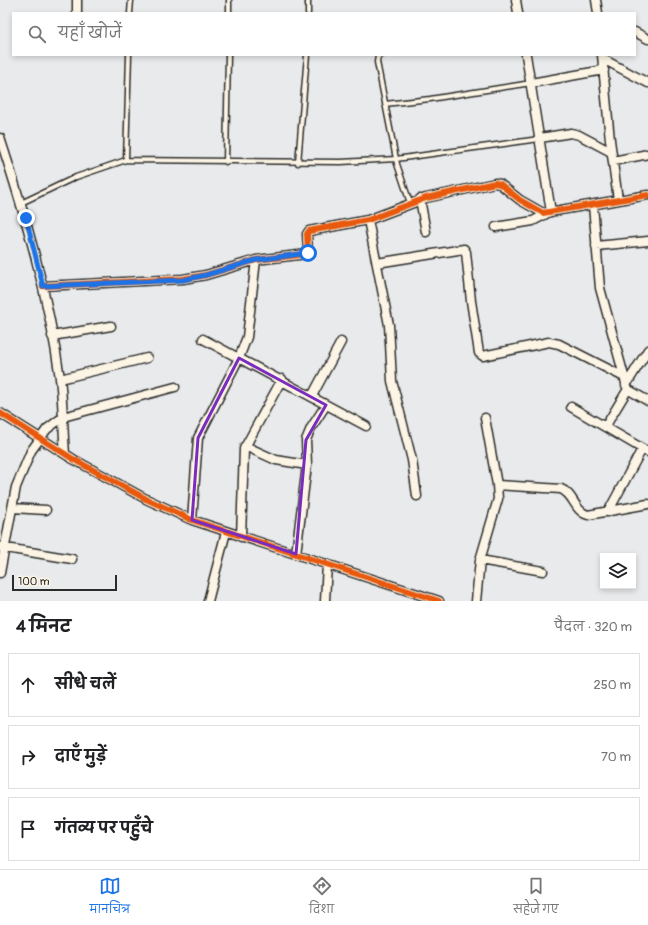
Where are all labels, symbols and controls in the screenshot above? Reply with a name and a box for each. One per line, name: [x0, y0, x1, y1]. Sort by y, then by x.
search box: [12, 12, 636, 56]
icon: search: [26, 23, 48, 45]
text: यहाँ खोजें: [58, 24, 122, 43]
route end: [17, 209, 35, 227]
route start: [299, 244, 317, 262]
map controls: [600, 553, 636, 589]
button: layers: [600, 553, 636, 589]
scale bar: [12, 573, 117, 592]
text: 100 m: [18, 575, 49, 588]
text: 4 मिनट: [16, 616, 71, 637]
text: पैदल · 320 m: [554, 619, 632, 635]
icon: ahead: [17, 674, 39, 696]
text: सीधे चलें: [55, 675, 116, 694]
text: 250 m: [593, 677, 631, 693]
icon: right: [17, 746, 39, 768]
text: दाएँ मुड़ें: [55, 747, 107, 766]
text: 70 m: [601, 749, 631, 765]
icon: arrive: [17, 818, 39, 840]
text: गंतव्य पर पहुँचे: [55, 819, 153, 838]
tab: मानचित्र: [90, 875, 130, 921]
tab: दिशा: [309, 875, 334, 921]
tab: सहेजे गए: [513, 875, 558, 921]

